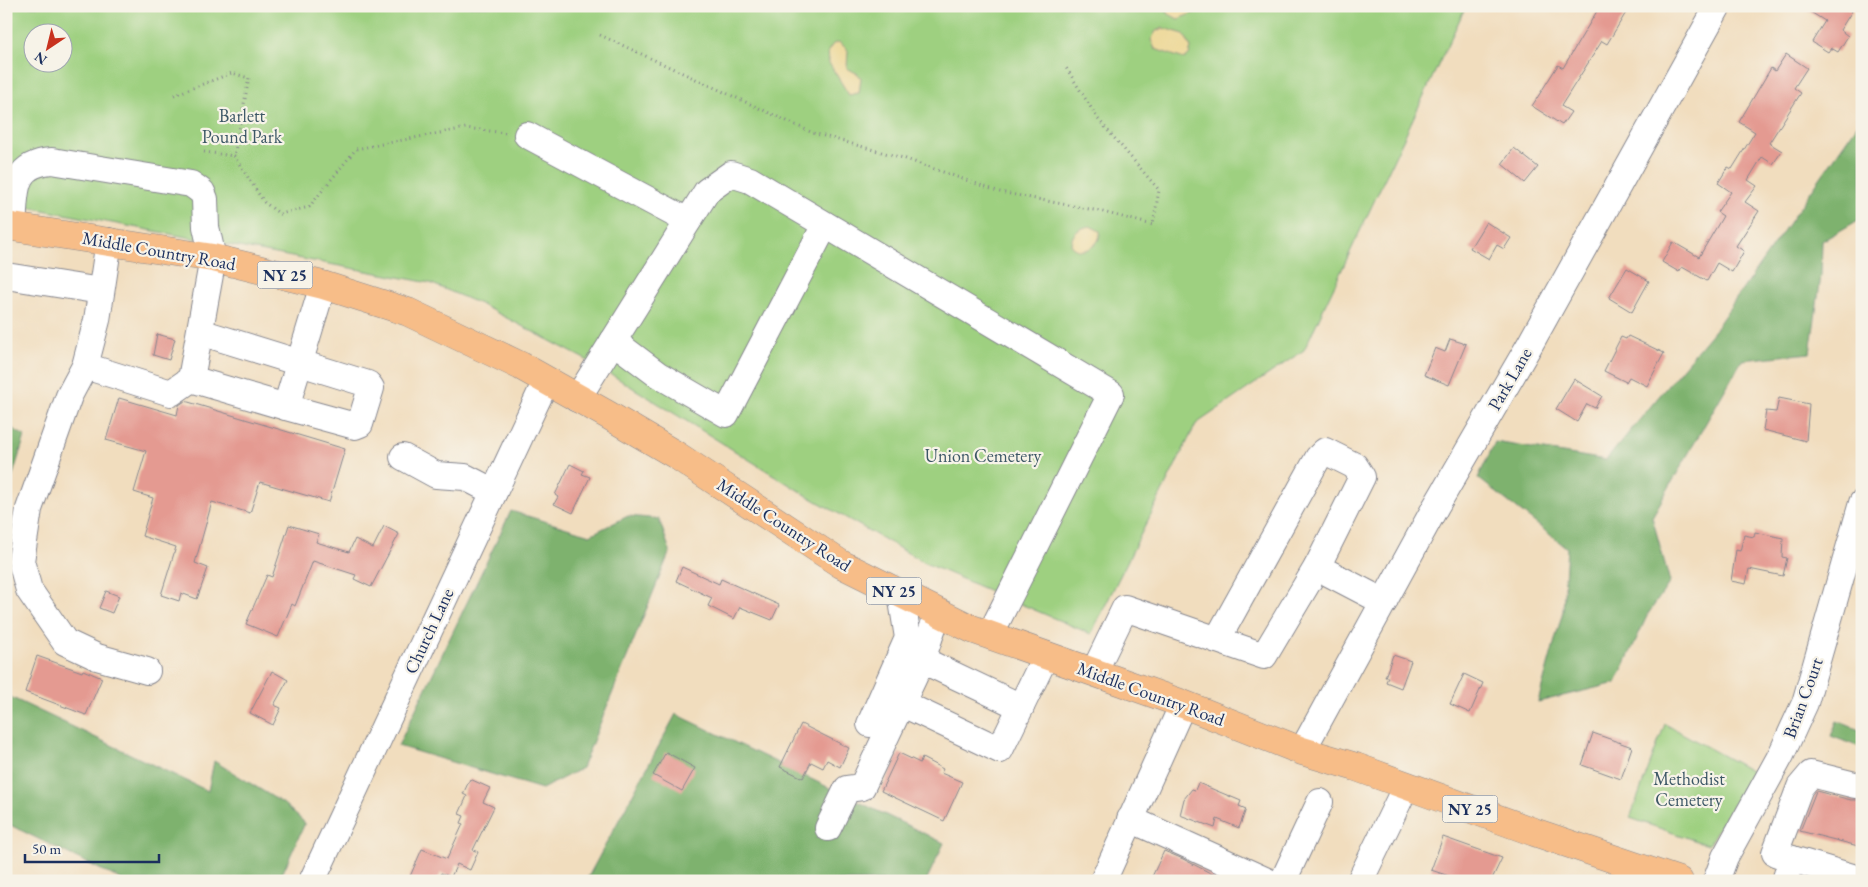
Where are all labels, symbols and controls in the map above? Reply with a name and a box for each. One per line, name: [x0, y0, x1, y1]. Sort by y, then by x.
north arrow: [22, 22, 72, 72]
text: N: [30, 48, 50, 69]
park label: Barlett Pound Park: [202, 104, 283, 148]
street label: Middle Country Road: [81, 226, 238, 275]
road number: NY 25: [258, 262, 312, 288]
street label: Park Lane: [1482, 343, 1537, 414]
park label: Union Cemetery: [925, 444, 1041, 467]
street label: Middle Country Road: [713, 473, 856, 577]
road number: NY 25: [866, 578, 922, 604]
street label: Church Lane: [399, 584, 458, 677]
street label: Brian Court: [1777, 654, 1828, 741]
street label: Middle Country Road: [1074, 656, 1229, 731]
park label: Methodist Cemetery: [1653, 767, 1725, 811]
road number: NY 25: [1442, 796, 1498, 822]
scale bar: [25, 832, 159, 864]
text: 50 m: [32, 839, 61, 858]

